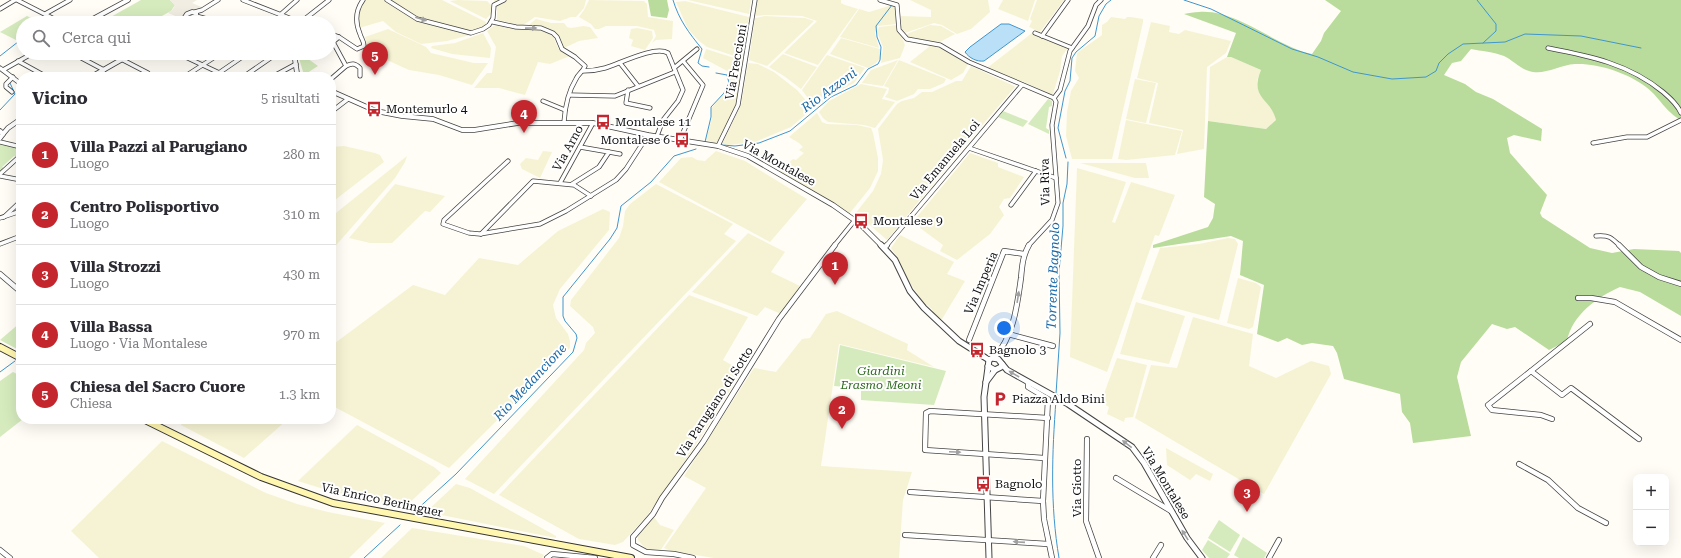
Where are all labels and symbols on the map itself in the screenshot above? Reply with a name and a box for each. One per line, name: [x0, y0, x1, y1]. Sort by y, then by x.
one-way arrow: [415, 17, 427, 23]
street label: Via Freccioni: [722, 23, 750, 101]
one-way arrow: [525, 24, 537, 31]
pin: 5: [362, 42, 388, 75]
water label: Rio Azzoni: [798, 65, 860, 116]
bus stop icon: Montemurlo 4: [365, 100, 383, 118]
pin: 4: [511, 100, 537, 133]
place label: Montemurlo 4: [386, 102, 468, 116]
bus stop icon: Montalese 11: [594, 113, 612, 131]
place label: Montalese 11: [615, 115, 692, 129]
street label: Via Emanuela Loi: [907, 117, 983, 203]
street label: Via Arno: [550, 123, 586, 173]
bus stop icon: Montalese 6: [673, 131, 691, 149]
place label: Montalese 6: [600, 133, 670, 147]
street label: Via Montalese: [740, 137, 818, 189]
street label: Via Riva: [1038, 158, 1052, 206]
bus stop icon: Montalese 9: [852, 212, 870, 230]
place label: Montalese 9: [873, 214, 943, 228]
water label: Torrente Bagnolo: [1044, 222, 1062, 330]
street label: Via Imperia: [961, 249, 1001, 317]
pin: 1: [822, 252, 848, 285]
one-way arrow: [1015, 290, 1021, 303]
your location: [994, 318, 1014, 338]
water label: Rio Medancione: [490, 340, 570, 424]
bus stop icon: Bagnolo 3: [968, 341, 986, 359]
place label: Bagnolo 3: [989, 343, 1047, 357]
street label: Via Parugiano di Sotto: [674, 344, 756, 460]
park label: Giardini Erasmo Meoni: [839, 364, 922, 392]
one-way arrow: [1008, 371, 1020, 378]
parking icon: Piazza Aldo Bini: [991, 390, 1009, 408]
place label: Piazza Aldo Bini: [1012, 392, 1105, 406]
pin: 2: [829, 396, 855, 429]
one-way arrow: [1122, 440, 1133, 448]
street label: Via Montalese: [1139, 444, 1193, 522]
one-way arrow: [949, 449, 962, 455]
street label: Via Giotto: [1070, 459, 1084, 517]
bus stop icon: Bagnolo: [974, 475, 992, 493]
place label: Bagnolo: [995, 477, 1042, 491]
pin: 3: [1234, 479, 1260, 512]
street label: Via Enrico Berlinguer: [320, 480, 444, 520]
one-way arrow: [1182, 529, 1189, 541]
one-way arrow: [1013, 539, 1025, 546]

